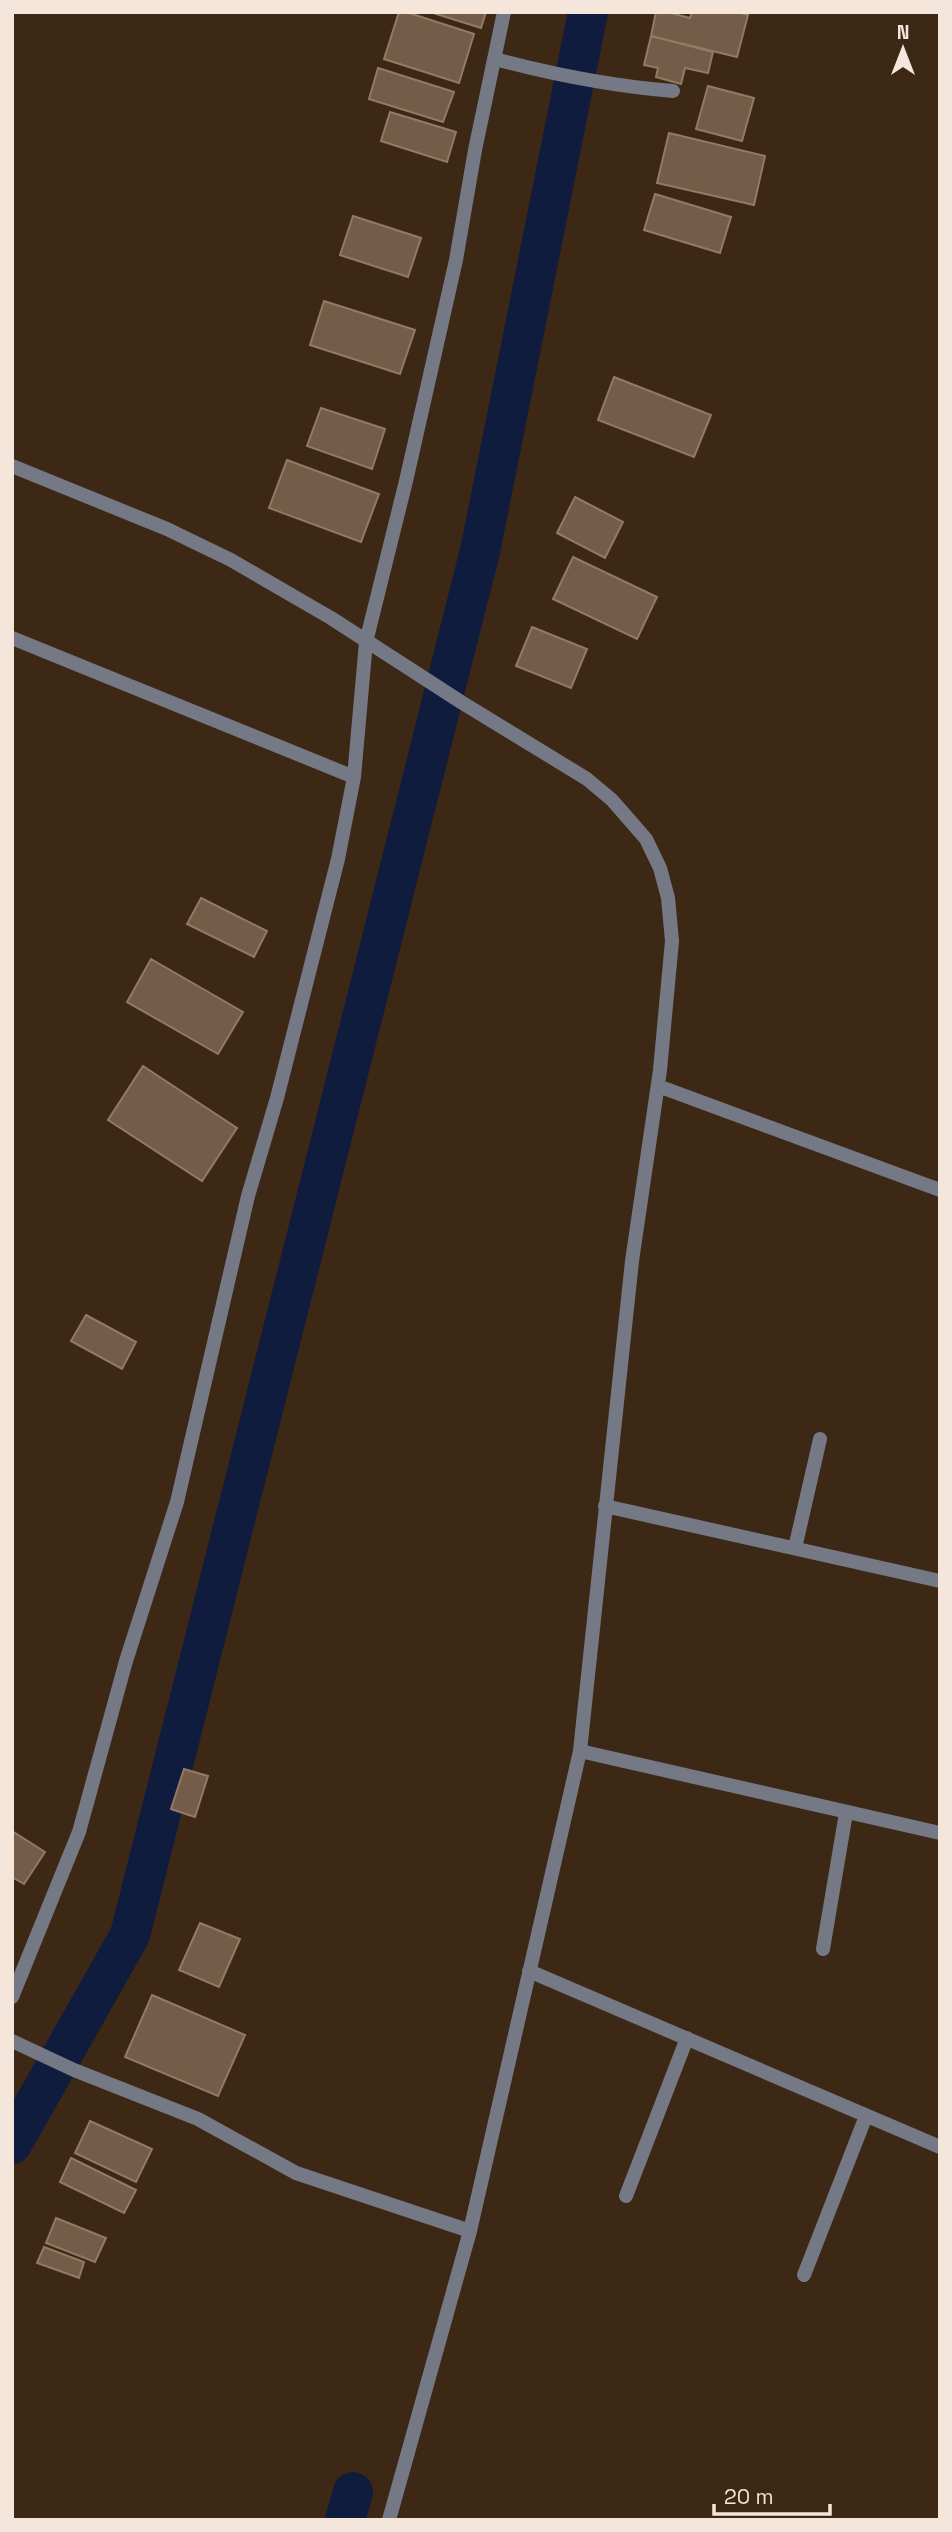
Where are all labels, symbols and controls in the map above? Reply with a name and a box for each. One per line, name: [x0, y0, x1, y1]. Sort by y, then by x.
north arrow: [868, 14, 938, 84]
text: N: [897, 20, 909, 45]
scale bar: [714, 2472, 830, 2516]
text: 20 m: [724, 2483, 774, 2510]

